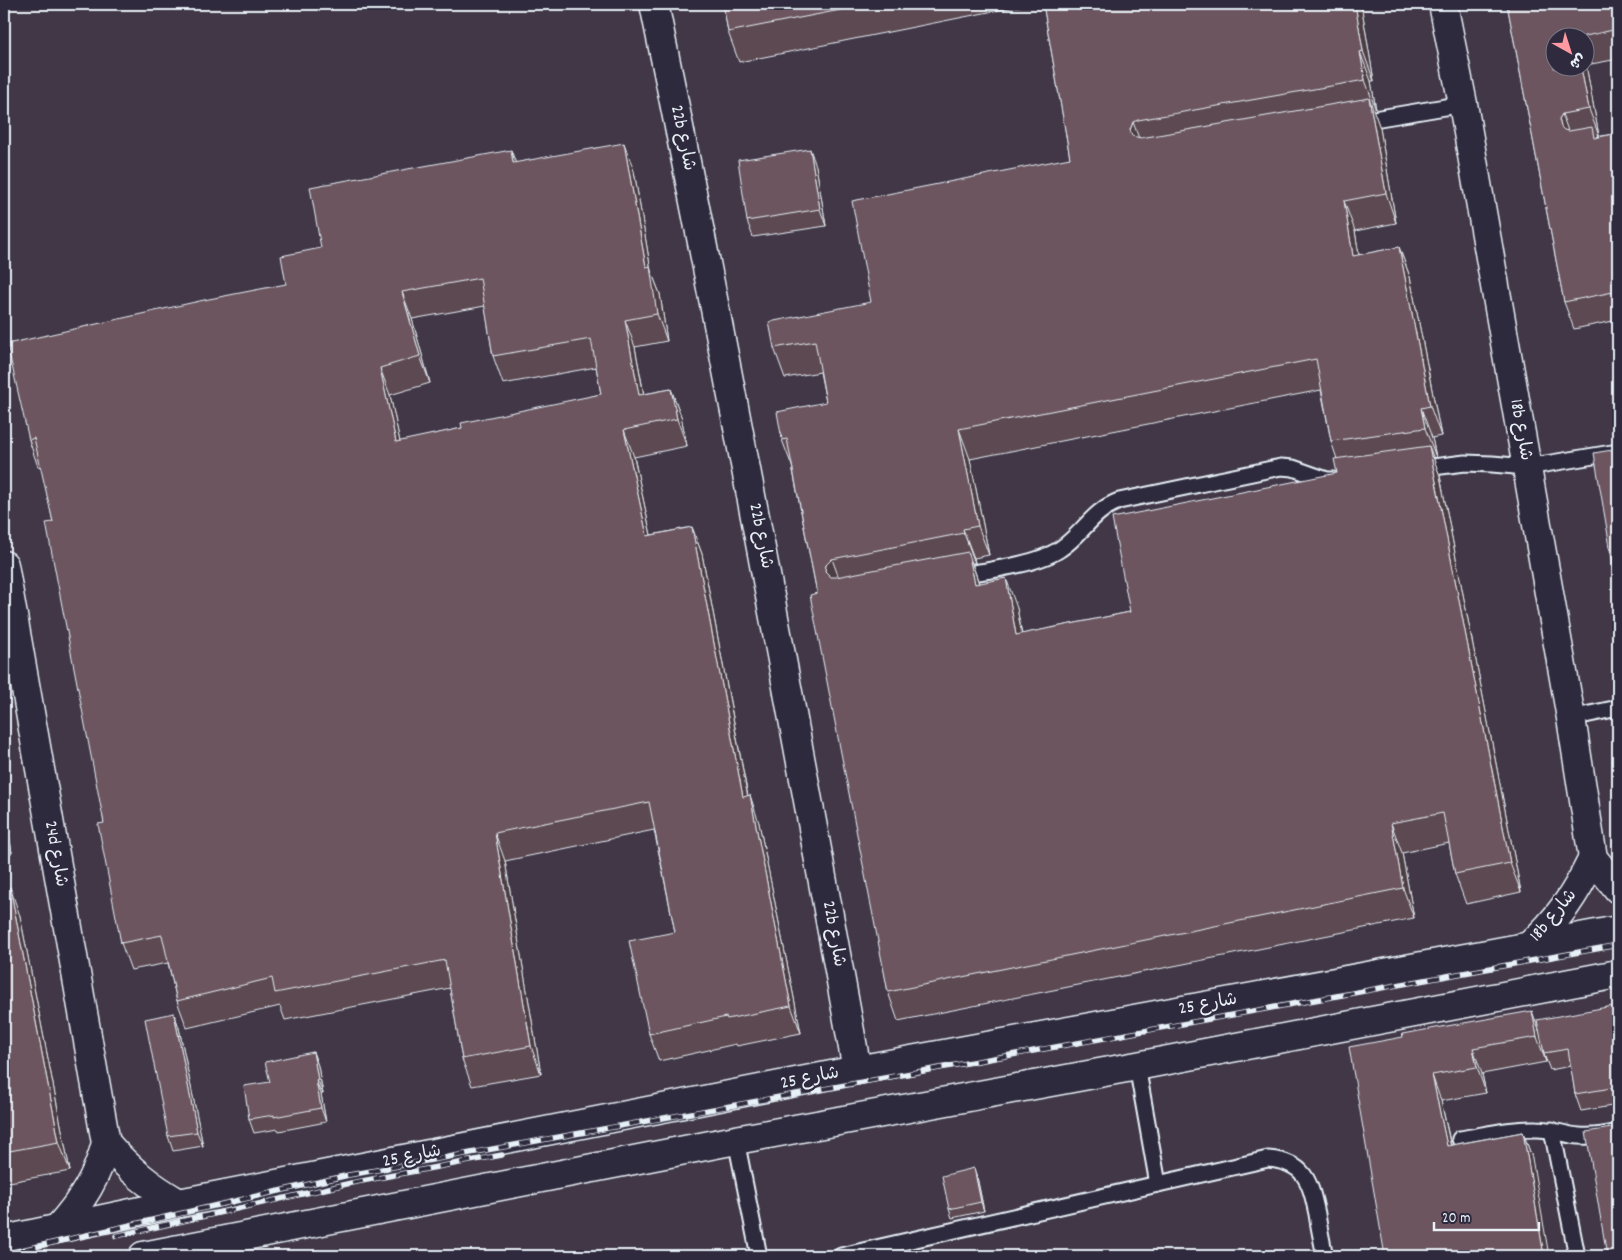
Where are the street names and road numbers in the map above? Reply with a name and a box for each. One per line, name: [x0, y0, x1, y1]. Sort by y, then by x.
street label: 22b شارع: [663, 103, 701, 173]
street label: 18b شارع: [1502, 397, 1538, 463]
street label: 22b شارع: [741, 501, 779, 571]
street label: 24d شارع: [37, 819, 73, 889]
street label: 18b شارع: [1524, 884, 1584, 948]
street label: 22b شارع: [815, 899, 851, 969]
street label: شارع 25: [1177, 988, 1239, 1022]
street label: شارع 25: [779, 1061, 841, 1097]
street label: شارع 25: [381, 1139, 443, 1175]

